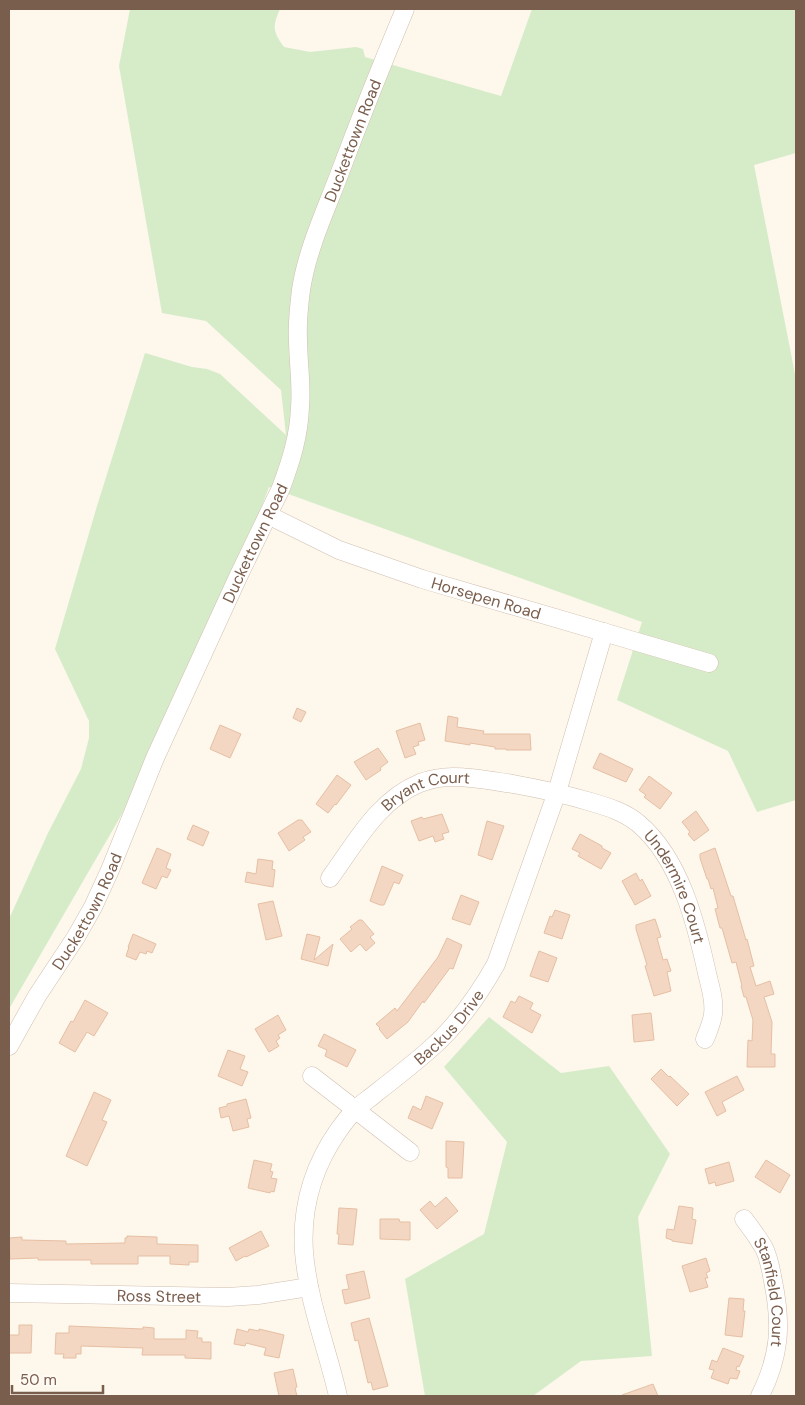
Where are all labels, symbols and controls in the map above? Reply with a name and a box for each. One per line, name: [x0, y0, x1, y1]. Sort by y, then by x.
street label: Duckettown Road: [319, 76, 386, 205]
street label: Duckettown Road: [217, 480, 292, 606]
street label: Horsepen Road: [429, 572, 544, 624]
street label: Bryant Court: [376, 766, 471, 815]
street label: Undermire Court: [640, 825, 710, 946]
street label: Duckettown Road: [47, 850, 126, 974]
street label: Backus Drive: [409, 985, 488, 1069]
street label: Stanfield Court: [749, 1233, 789, 1348]
street label: Ross Street: [117, 1284, 201, 1307]
scale bar: [12, 1362, 104, 1394]
text: 50 m: [20, 1370, 57, 1390]

